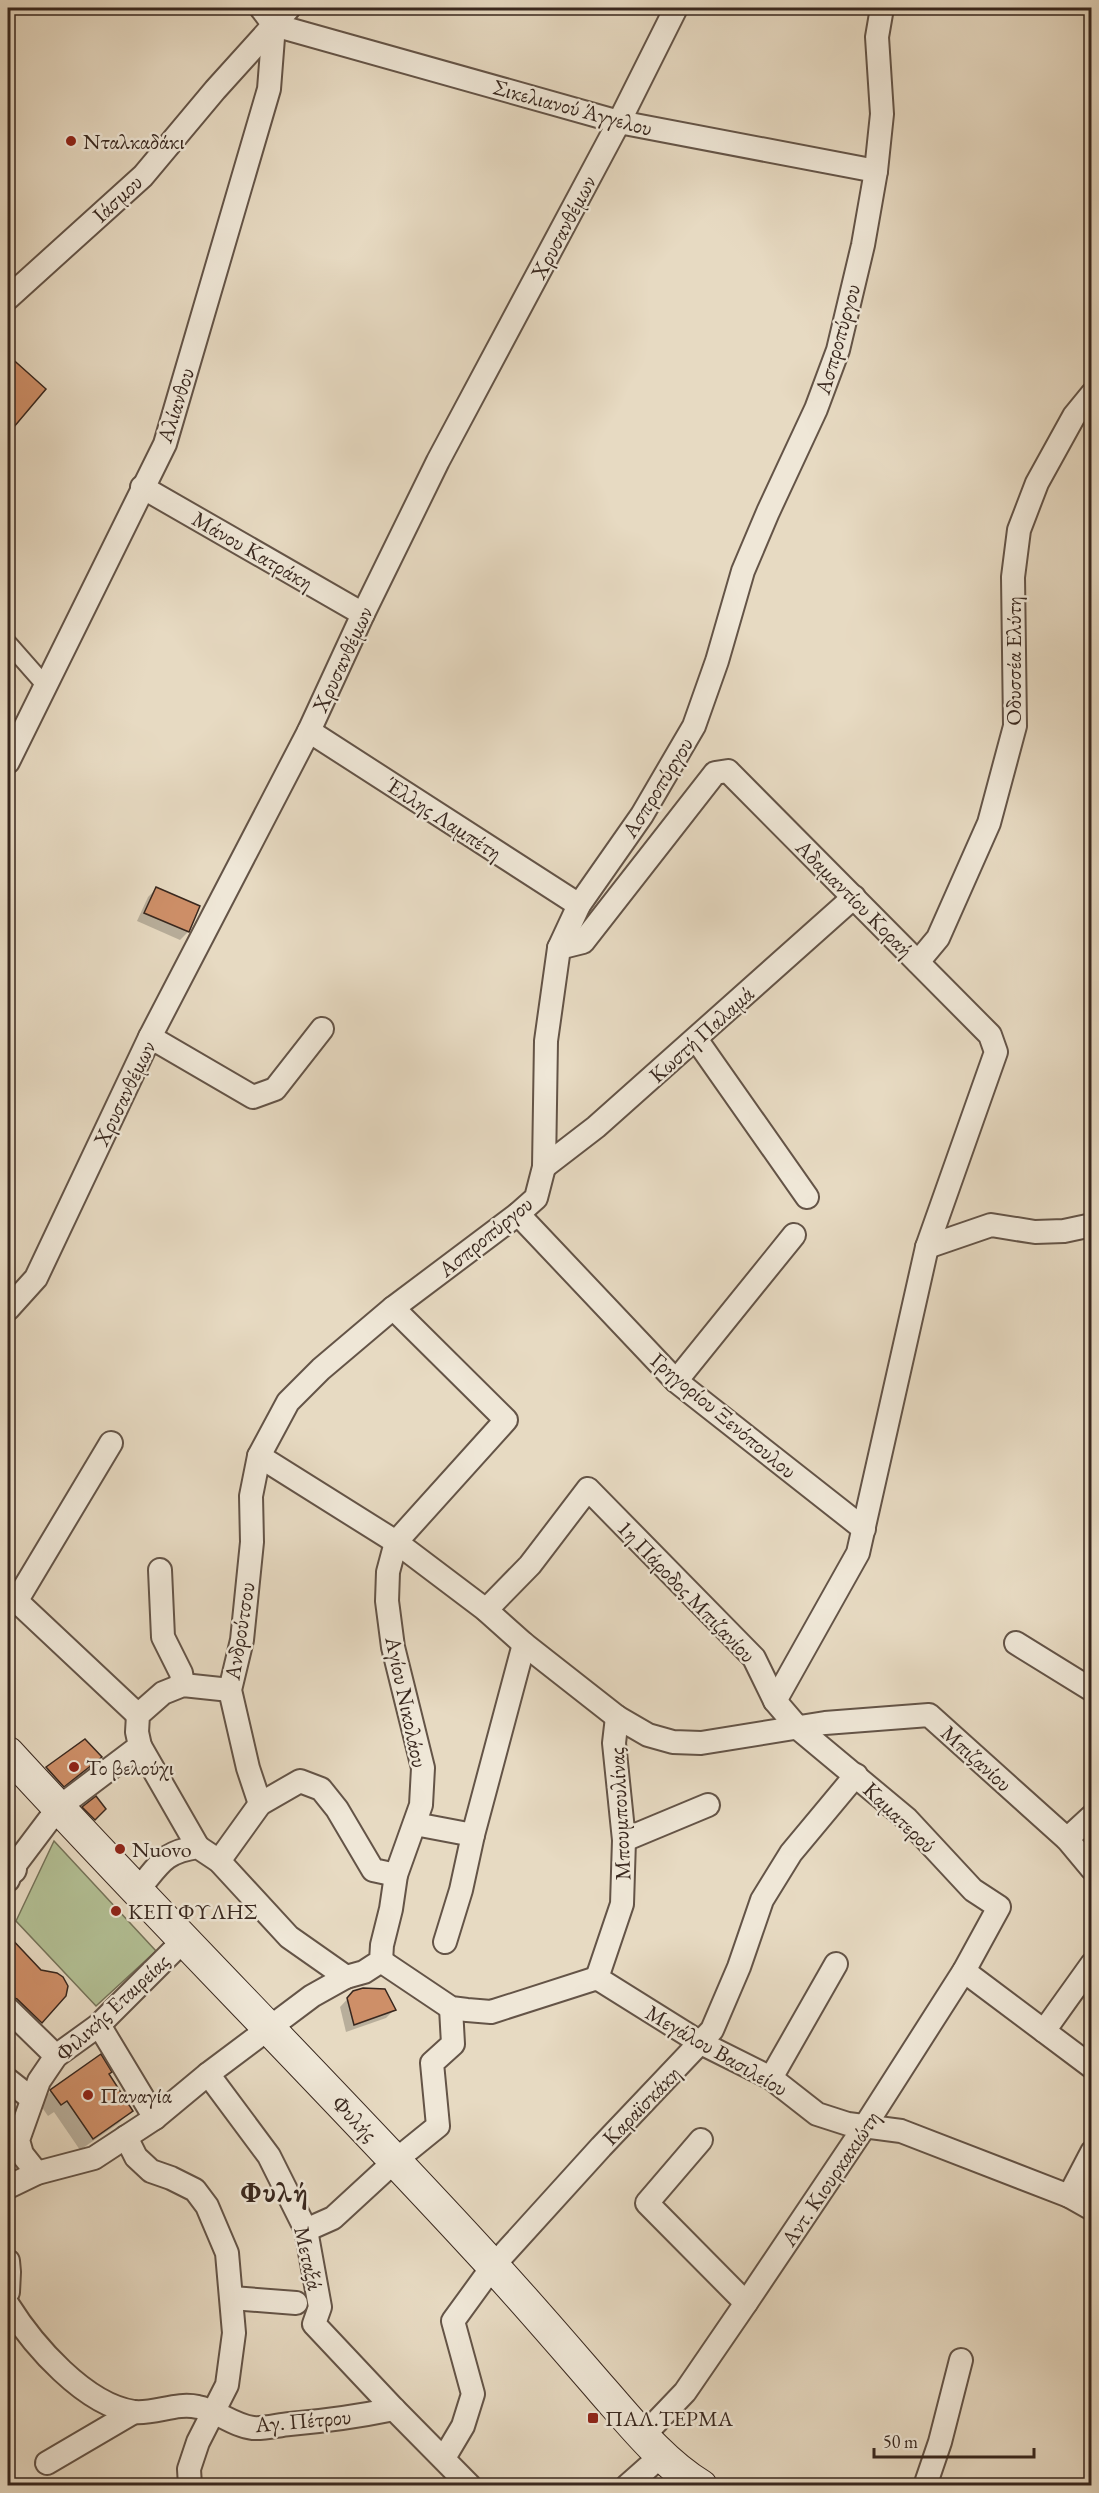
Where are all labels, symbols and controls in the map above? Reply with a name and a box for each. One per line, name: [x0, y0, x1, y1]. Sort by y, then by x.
street label: Σικελιανού Άγγελου: [490, 72, 656, 143]
place label: Νταλκαδάκι: [83, 127, 185, 156]
marker: Νταλκαδάκι: [64, 134, 78, 148]
street label: Ιάσμου: [86, 168, 148, 229]
street label: Χρυσανθέμων: [523, 170, 603, 285]
street label: Ασπροπύργου: [808, 281, 867, 399]
street label: Αλίανθου: [149, 364, 201, 447]
street label: Μάνου Κατράκη: [187, 504, 319, 597]
street label: Οδυσσέα Ελύτη: [999, 596, 1028, 726]
street label: Χρυσανθέμων: [305, 601, 380, 718]
street label: Ασπροπύργου: [615, 731, 700, 844]
street label: Έλλης Λαμπέτη: [380, 770, 507, 867]
street label: Αδαμαντίου Κοραή: [789, 832, 920, 964]
street label: Κωστή Παλαμά: [643, 979, 761, 1089]
street label: Χρυσανθέμων: [86, 1036, 162, 1152]
street label: Ασπροπύργου: [431, 1189, 539, 1284]
street label: Γρηγορίου Ξενόπουλου: [645, 1346, 803, 1485]
street label: 1η Πάροδος Μπιζανίου: [611, 1514, 762, 1669]
street label: Ανδρούτσου: [217, 1580, 262, 1683]
street label: Αγίου Νικολάου: [378, 1633, 435, 1770]
street label: Μπιζανίου: [935, 1719, 1018, 1798]
street label: Μπουμπουλίνας: [602, 1747, 637, 1881]
place label: Το βελούχι: [86, 1753, 174, 1782]
marker: Το βελούχι: [67, 1760, 81, 1774]
street label: Καματερού: [857, 1775, 942, 1859]
place label: Nuovo: [132, 1835, 192, 1864]
marker: Nuovo: [113, 1842, 127, 1856]
place label: ΚΕΠ ΦΥΛΗΣ: [128, 1897, 258, 1926]
marker: ΚΕΠ ΦΥΛΗΣ: [109, 1904, 123, 1918]
street label: Φιλικής Εταιρείας: [49, 1947, 176, 2068]
street label: Μεγάλου Βασιλείου: [640, 1998, 793, 2103]
street label: Καραϊσκάκη: [596, 2059, 687, 2152]
place label: Παναγία: [100, 2081, 173, 2110]
marker: Παναγία: [81, 2088, 95, 2102]
street label: Φυλής: [325, 2089, 384, 2148]
street label: Αντ. Κιουρκακιώτη: [774, 2105, 887, 2253]
district label: Φυλή: [241, 2174, 309, 2210]
street label: Μεταξά: [287, 2224, 330, 2294]
street label: Αγ. Πέτρου: [253, 2402, 352, 2439]
place label: ΠΑΛ.ΤΕΡΜΑ: [605, 2404, 734, 2433]
marker: ΠΑΛ.ΤΕΡΜΑ: [586, 2411, 600, 2425]
scale bar: [874, 2421, 1034, 2459]
text: 50 m: [883, 2430, 918, 2453]

